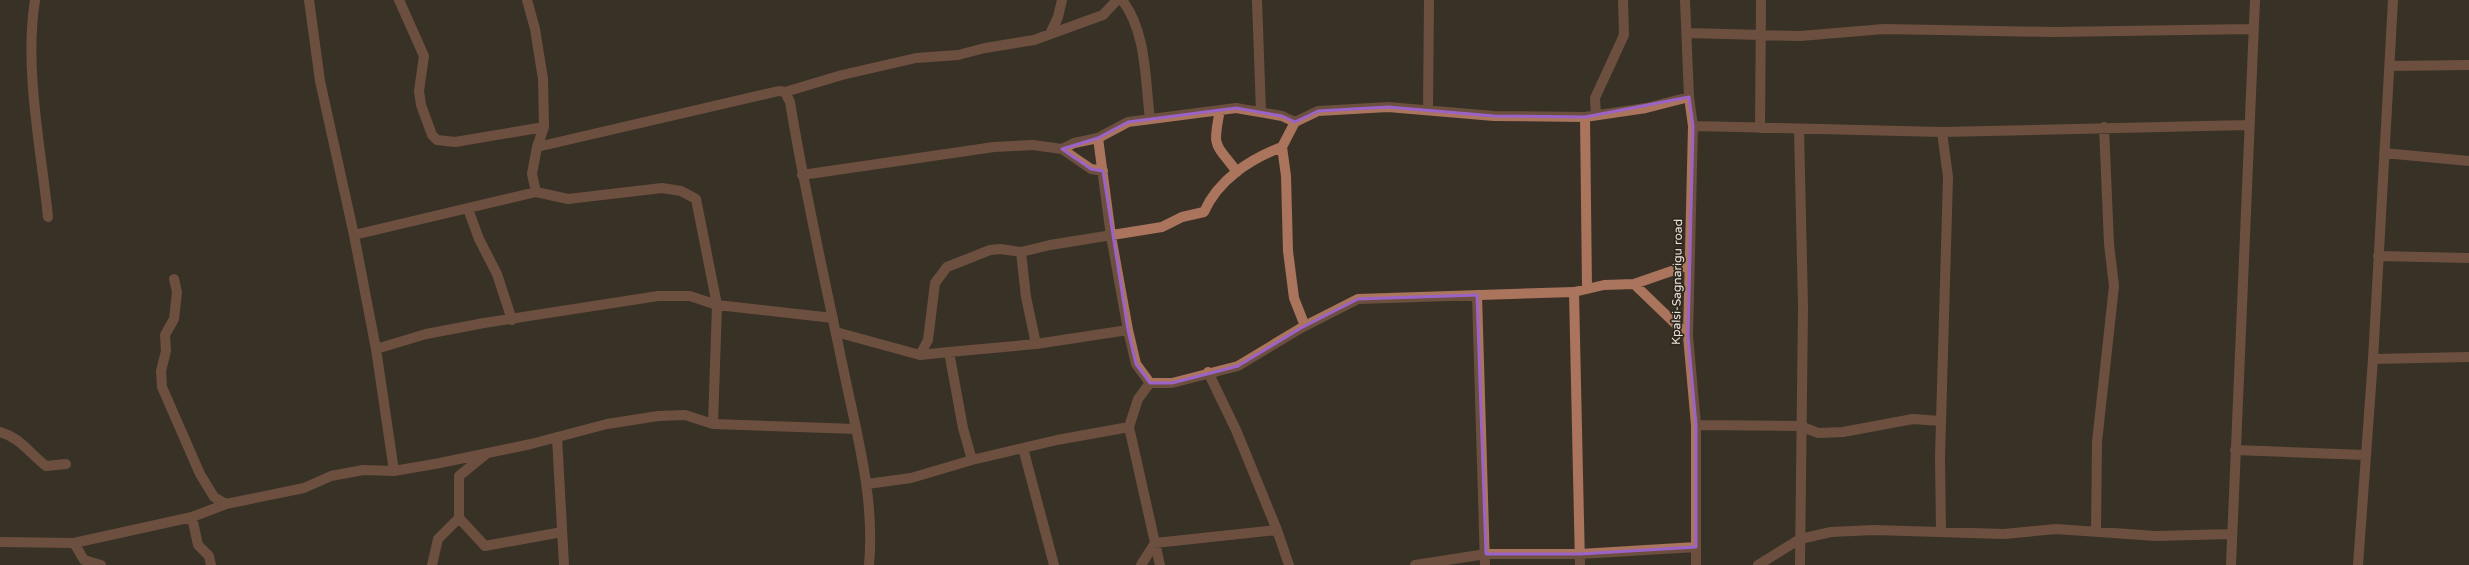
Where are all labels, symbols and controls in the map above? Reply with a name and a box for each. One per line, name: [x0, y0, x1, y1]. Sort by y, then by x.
street label: Kpalsi-Sagnarigu road: [1669, 219, 1685, 345]

